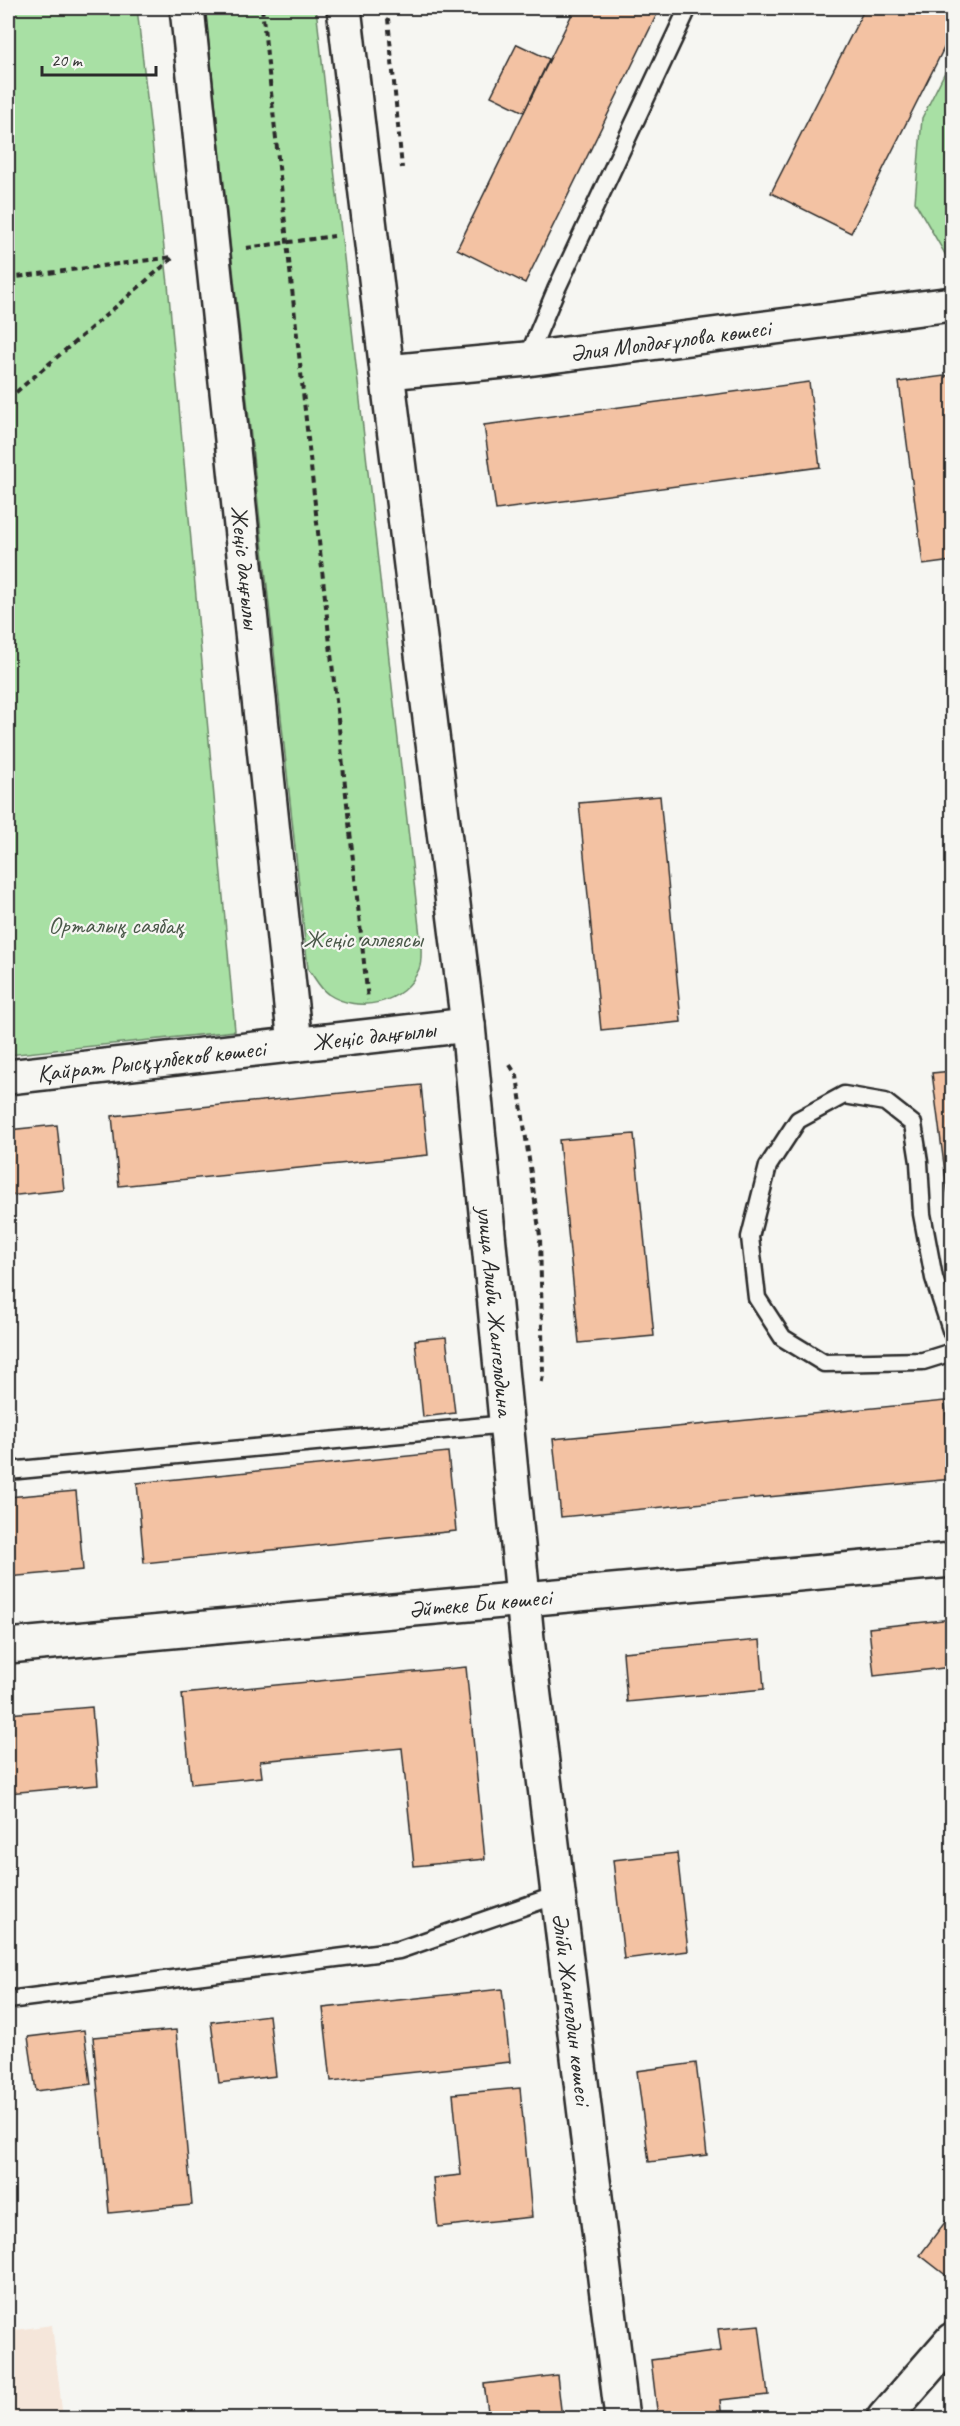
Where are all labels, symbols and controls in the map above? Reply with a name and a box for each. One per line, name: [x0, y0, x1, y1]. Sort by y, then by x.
scale bar: [42, 39, 156, 77]
text: 20 m: [51, 49, 84, 71]
street label: Әлия Молдағұлова көшесі: [568, 312, 775, 368]
street label: Жеңіс даңғылы: [224, 504, 267, 632]
park label: Орталық саябақ: [48, 910, 185, 940]
park label: Жеңіс аллеясы: [303, 924, 425, 954]
street label: Жеңіс даңғылы: [310, 1014, 439, 1058]
street label: Қайрат Рысқұлбеков көшесі: [35, 1033, 269, 1089]
street label: улица Алиби Жангельдина: [470, 1203, 521, 1420]
street label: Әйтеке Би көшесі: [407, 1581, 555, 1624]
street label: Әліби Жангелдин көшесі: [546, 1911, 599, 2109]

